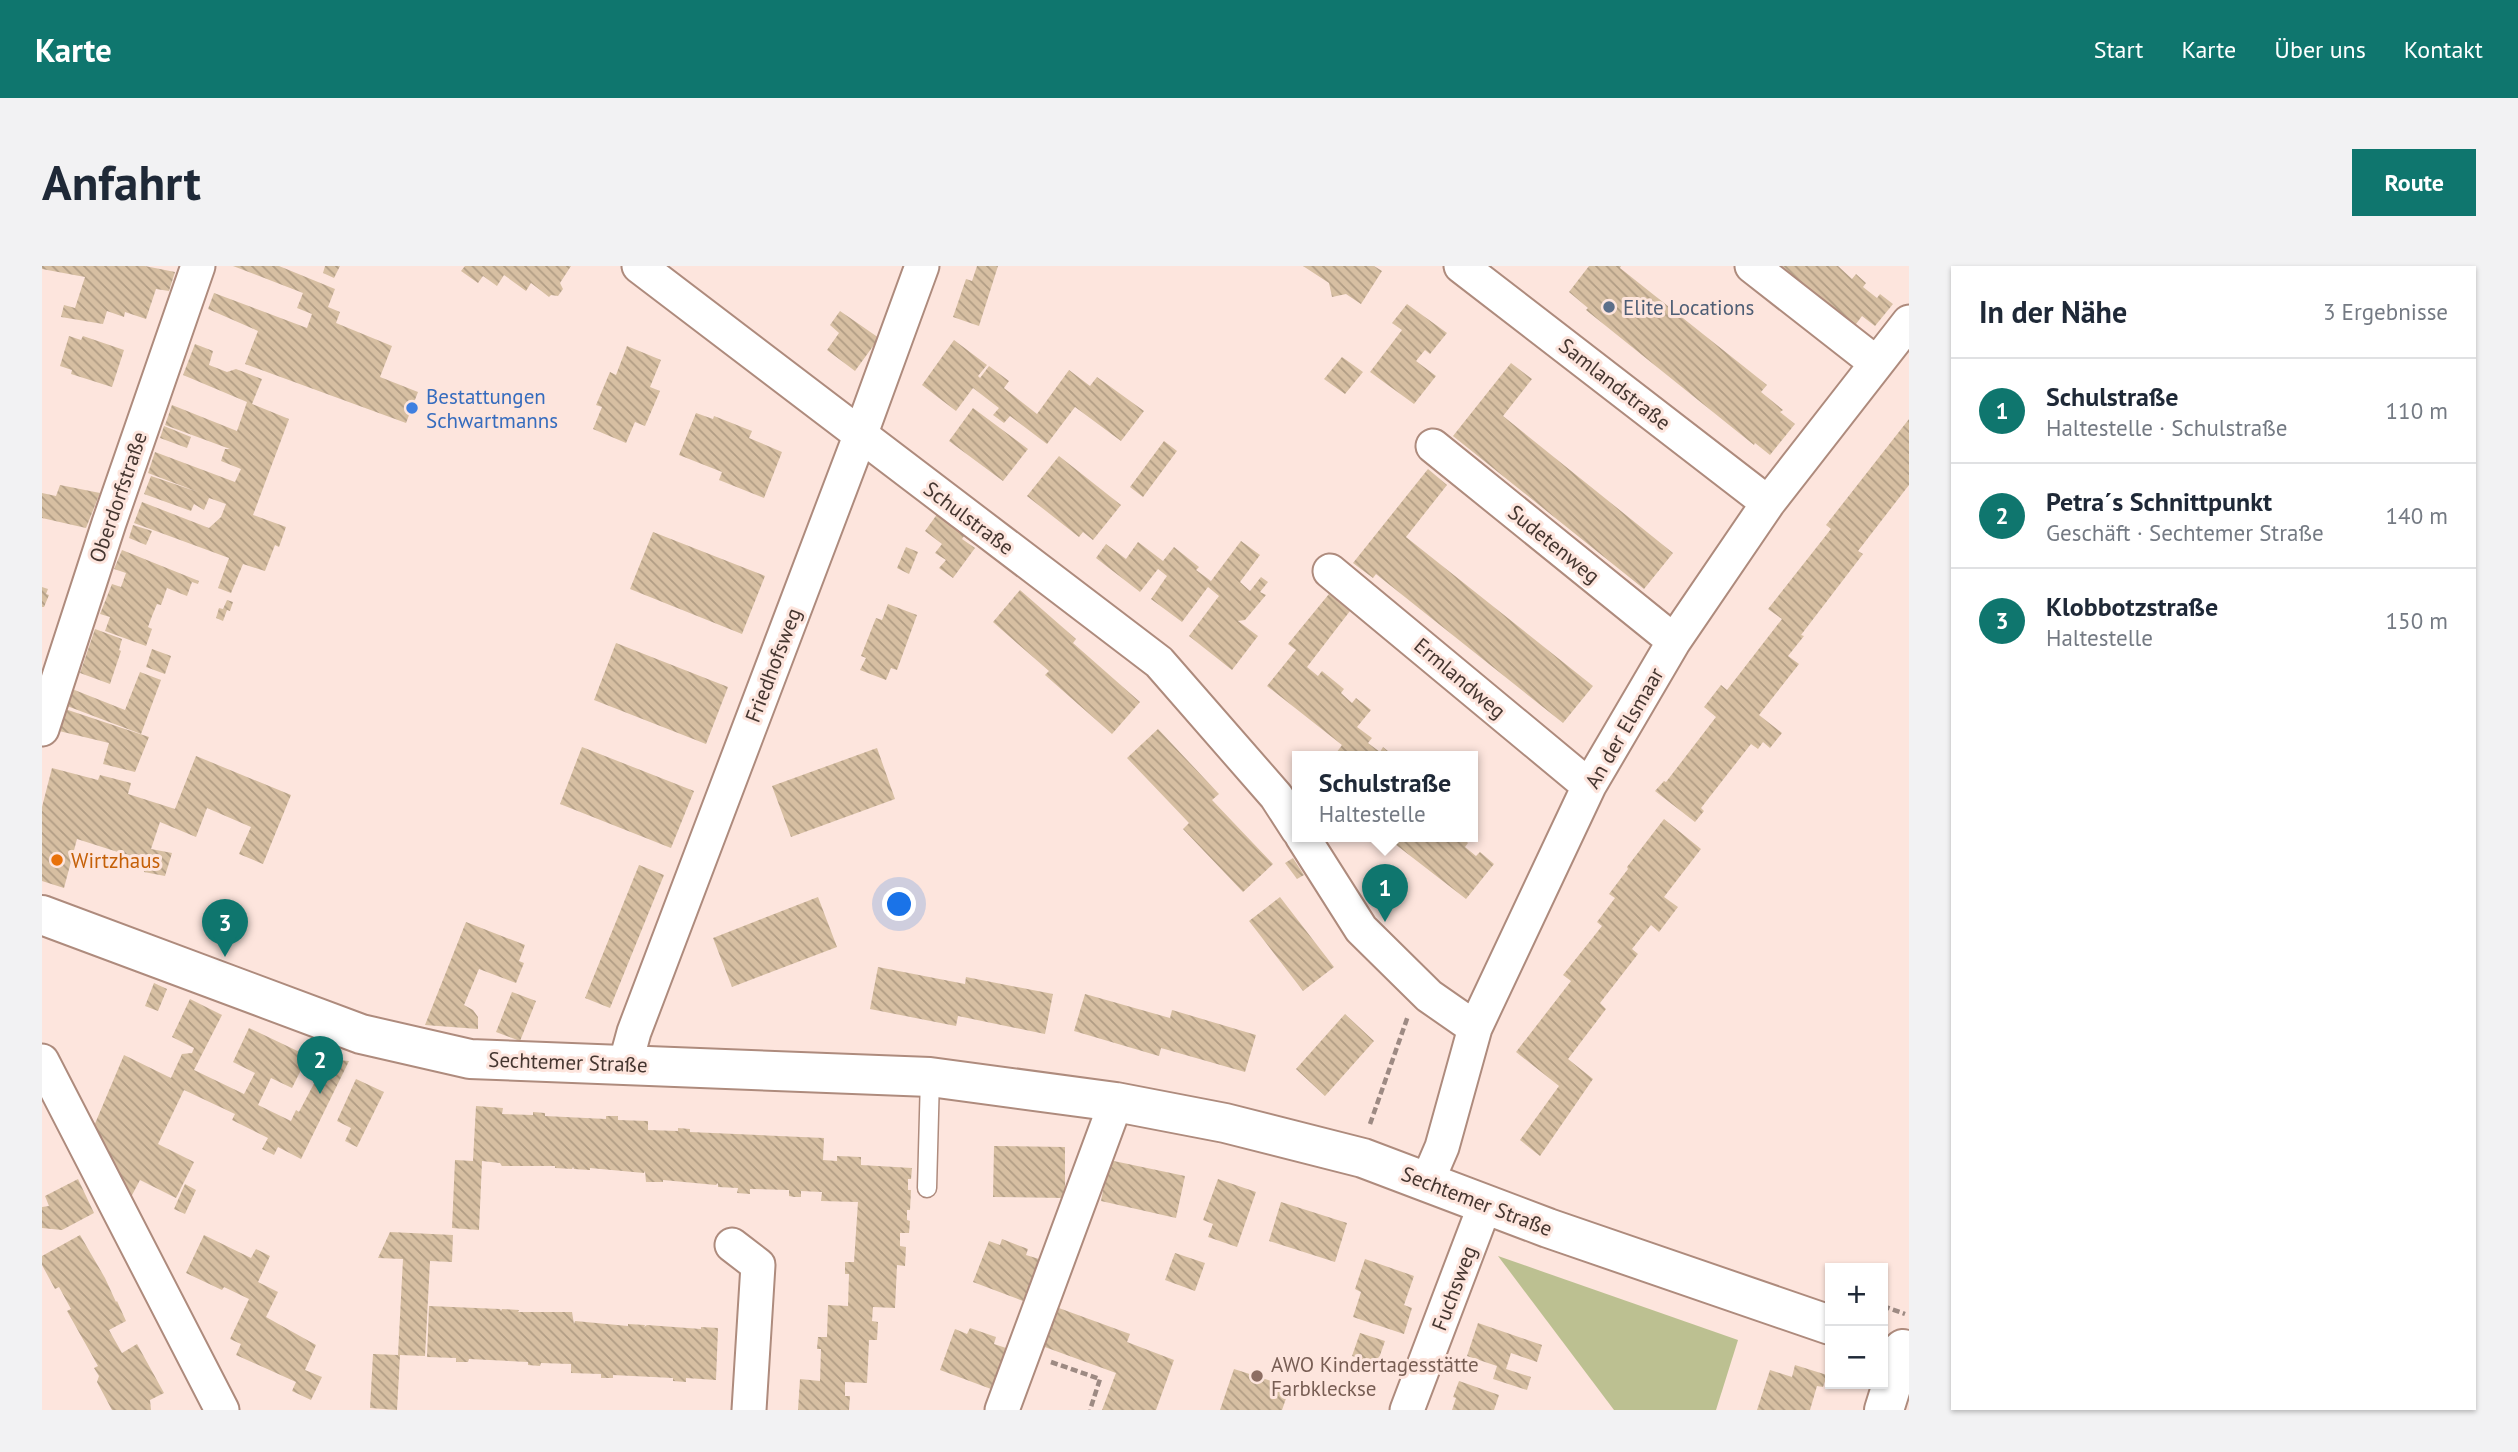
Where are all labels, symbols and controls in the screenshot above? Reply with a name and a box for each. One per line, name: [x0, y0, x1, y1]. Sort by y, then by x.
text: Karte: [35, 28, 112, 71]
text: Start: [2094, 34, 2143, 65]
text: Karte: [2181, 34, 2236, 65]
text: Über uns: [2274, 34, 2366, 65]
text: Kontakt: [2404, 34, 2483, 65]
button: Route: [2352, 149, 2476, 216]
text: Anfahrt: [42, 150, 201, 214]
text: In der Nähe: [1979, 292, 2127, 331]
place label: Elite Locations: [1623, 294, 1754, 321]
text: 3 Ergebnisse: [2323, 297, 2448, 326]
marker: Elite Locations: [1601, 299, 1617, 315]
street label: Samlandstraße: [1554, 332, 1676, 436]
text: Schulstraße: [2046, 380, 2179, 413]
place label: Bestattungen Schwartmanns: [426, 383, 558, 434]
text: 1: [1995, 396, 2009, 425]
text: 110 m: [2386, 396, 2448, 425]
marker: Bestattungen Schwartmanns: [404, 400, 420, 416]
text: Haltestelle · Schulstraße: [2046, 413, 2288, 442]
street label: Oberdorfstraße: [83, 428, 153, 566]
street label: Schulstraße: [918, 475, 1020, 561]
text: Petra´s Schnittpunkt: [2046, 485, 2272, 518]
street label: Sudetenweg: [1503, 499, 1605, 589]
text: 2: [1995, 501, 2009, 530]
text: 140 m: [2386, 501, 2448, 530]
text: Geschäft · Sechtemer Straße: [2046, 518, 2324, 547]
text: Klobbotzstraße: [2046, 590, 2218, 623]
street label: Friedhofsweg: [739, 604, 807, 726]
text: 3: [1995, 606, 2009, 635]
text: 150 m: [2386, 606, 2448, 635]
text: Haltestelle: [2046, 623, 2153, 652]
street label: Ermlandweg: [1409, 632, 1511, 724]
street label: An der Elsmaar: [1578, 663, 1670, 793]
popup: [1292, 751, 1478, 842]
text: Schulstraße: [1319, 766, 1451, 799]
text: Haltestelle: [1319, 799, 1426, 828]
place label: Wirtzhaus: [71, 847, 160, 874]
marker: Wirtzhaus: [49, 852, 65, 868]
pin: 1: [1362, 864, 1408, 922]
your location: [882, 887, 916, 921]
pin: 3: [202, 899, 248, 957]
pin: 2: [297, 1036, 343, 1094]
street label: Sechtemer Straße: [488, 1046, 648, 1078]
street label: Sechtemer Straße: [1398, 1160, 1556, 1242]
street label: Fuchsweg: [1425, 1242, 1483, 1334]
map controls: [1825, 1263, 1888, 1389]
button: +: [1825, 1263, 1888, 1326]
button: −: [1825, 1326, 1888, 1389]
place label: AWO Kindertagesstätte Farbkleckse: [1271, 1351, 1479, 1402]
marker: AWO Kindertagesstätte Farbkleckse: [1249, 1368, 1265, 1384]

